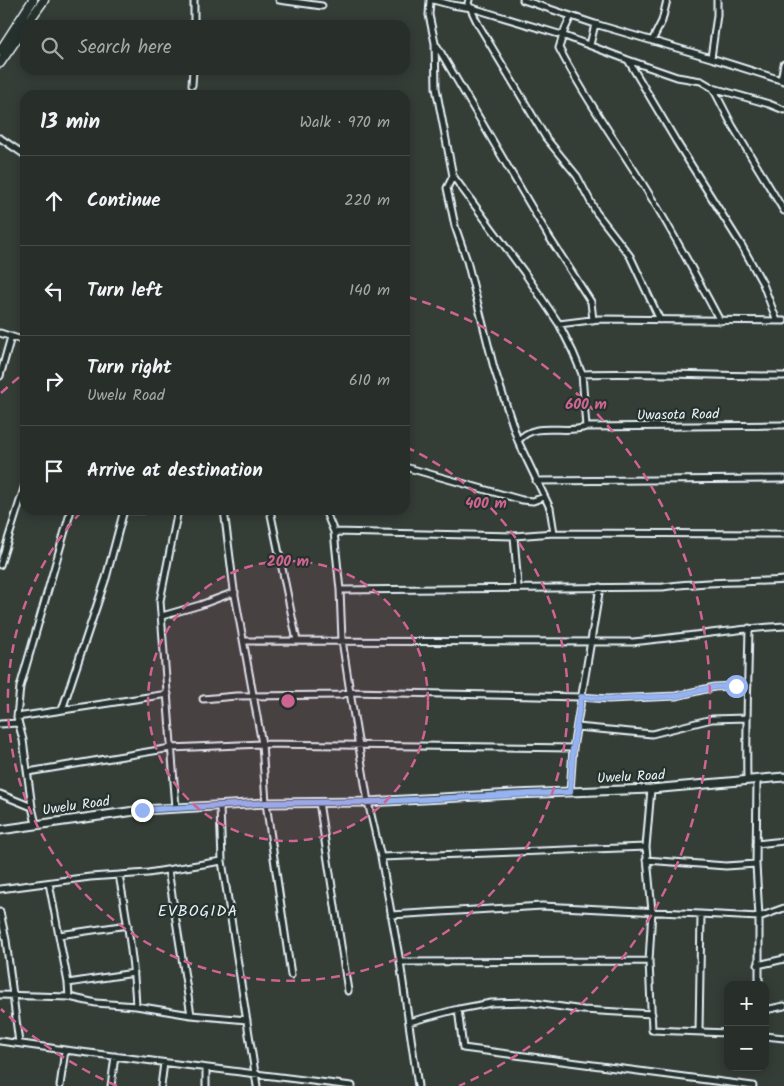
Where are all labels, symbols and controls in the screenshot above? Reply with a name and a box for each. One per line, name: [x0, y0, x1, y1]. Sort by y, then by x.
search box: [20, 20, 410, 75]
text: Search here: [78, 33, 172, 63]
icon: search: [38, 34, 66, 62]
text: 13 min: [40, 106, 100, 139]
text: Walk · 970 m: [300, 110, 390, 135]
text: Continue: [87, 186, 160, 216]
icon: ahead: [40, 187, 68, 215]
text: 220 m: [344, 188, 390, 213]
text: Turn left: [87, 276, 162, 306]
icon: left: [40, 277, 68, 305]
text: 140 m: [349, 278, 390, 303]
text: Turn right: [87, 353, 172, 383]
icon: right: [40, 367, 68, 395]
text: 610 m: [349, 368, 390, 393]
text: Uwelu Road: [87, 383, 165, 408]
text: 600 m: [565, 393, 607, 417]
street label: Uwasota Road: [637, 403, 720, 427]
text: Arrive at destination: [87, 456, 263, 486]
icon: arrive: [40, 457, 68, 485]
text: 400 m: [465, 492, 507, 516]
text: 200 m: [267, 550, 309, 574]
route start: [725, 675, 748, 698]
centre of rings: [279, 692, 297, 710]
street label: Uwelu Road: [596, 764, 667, 790]
street label: Uwelu Road: [41, 790, 112, 822]
route end: [131, 799, 154, 822]
district label: EVBOGIDA: [158, 899, 238, 924]
map controls: [724, 981, 769, 1071]
button: +: [724, 981, 769, 1026]
button: −: [724, 1026, 769, 1071]

